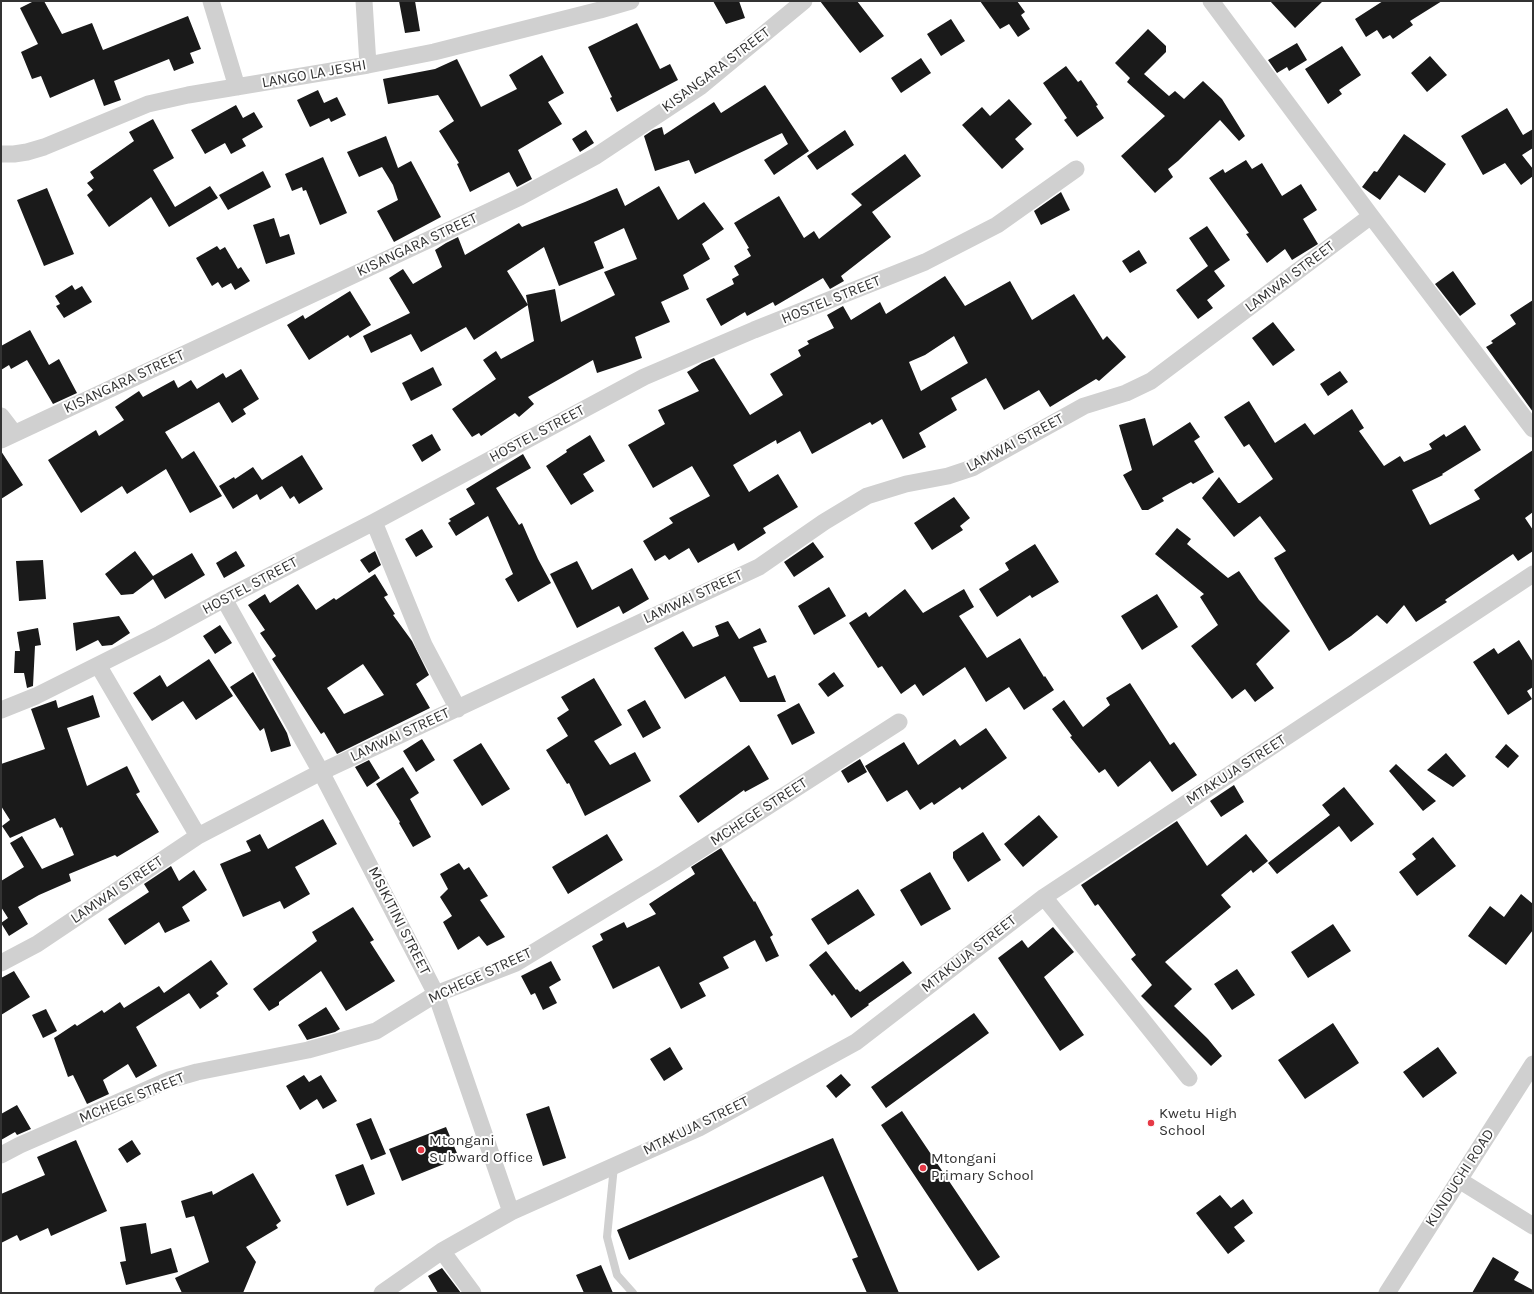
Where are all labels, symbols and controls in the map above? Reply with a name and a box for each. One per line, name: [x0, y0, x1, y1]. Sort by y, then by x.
street label: KISANGARA STREET: [658, 23, 774, 117]
street label: LANGO LA JESHI: [260, 56, 368, 92]
street label: KISANGARA STREET: [354, 209, 480, 281]
street label: LAMWAI STREET: [1242, 237, 1338, 317]
street label: HOSTEL STREET: [779, 272, 883, 328]
street label: KISANGARA STREET: [61, 346, 187, 418]
street label: HOSTEL STREET: [486, 401, 588, 467]
street label: LAMWAI STREET: [963, 410, 1067, 476]
street label: HOSTEL STREET: [199, 553, 301, 619]
street label: LAMWAI STREET: [640, 566, 746, 628]
street label: LAMWAI STREET: [347, 704, 453, 766]
street label: MTAKUJA STREET: [1183, 731, 1289, 809]
street label: MCHEGE STREET: [707, 774, 811, 850]
street label: LAMWAI STREET: [67, 852, 167, 928]
street label: MSIKITINI STREET: [364, 864, 434, 978]
street label: MTAKUJA STREET: [918, 911, 1020, 997]
street label: MCHEGE STREET: [425, 944, 535, 1008]
street label: MCHEGE STREET: [77, 1069, 187, 1127]
street label: MTAKUJA STREET: [640, 1093, 752, 1159]
place label: Kwetu High School: [1159, 1105, 1237, 1140]
marker: Kwetu High School: [1146, 1118, 1156, 1128]
street label: KUNDUCHI ROAD: [1422, 1126, 1498, 1230]
place label: Mtongani Subward Office: [429, 1132, 533, 1167]
marker: Mtongani Subward Office: [416, 1145, 426, 1155]
place label: Mtongani Primary School: [931, 1150, 1034, 1185]
marker: Mtongani Primary School: [918, 1163, 928, 1173]

